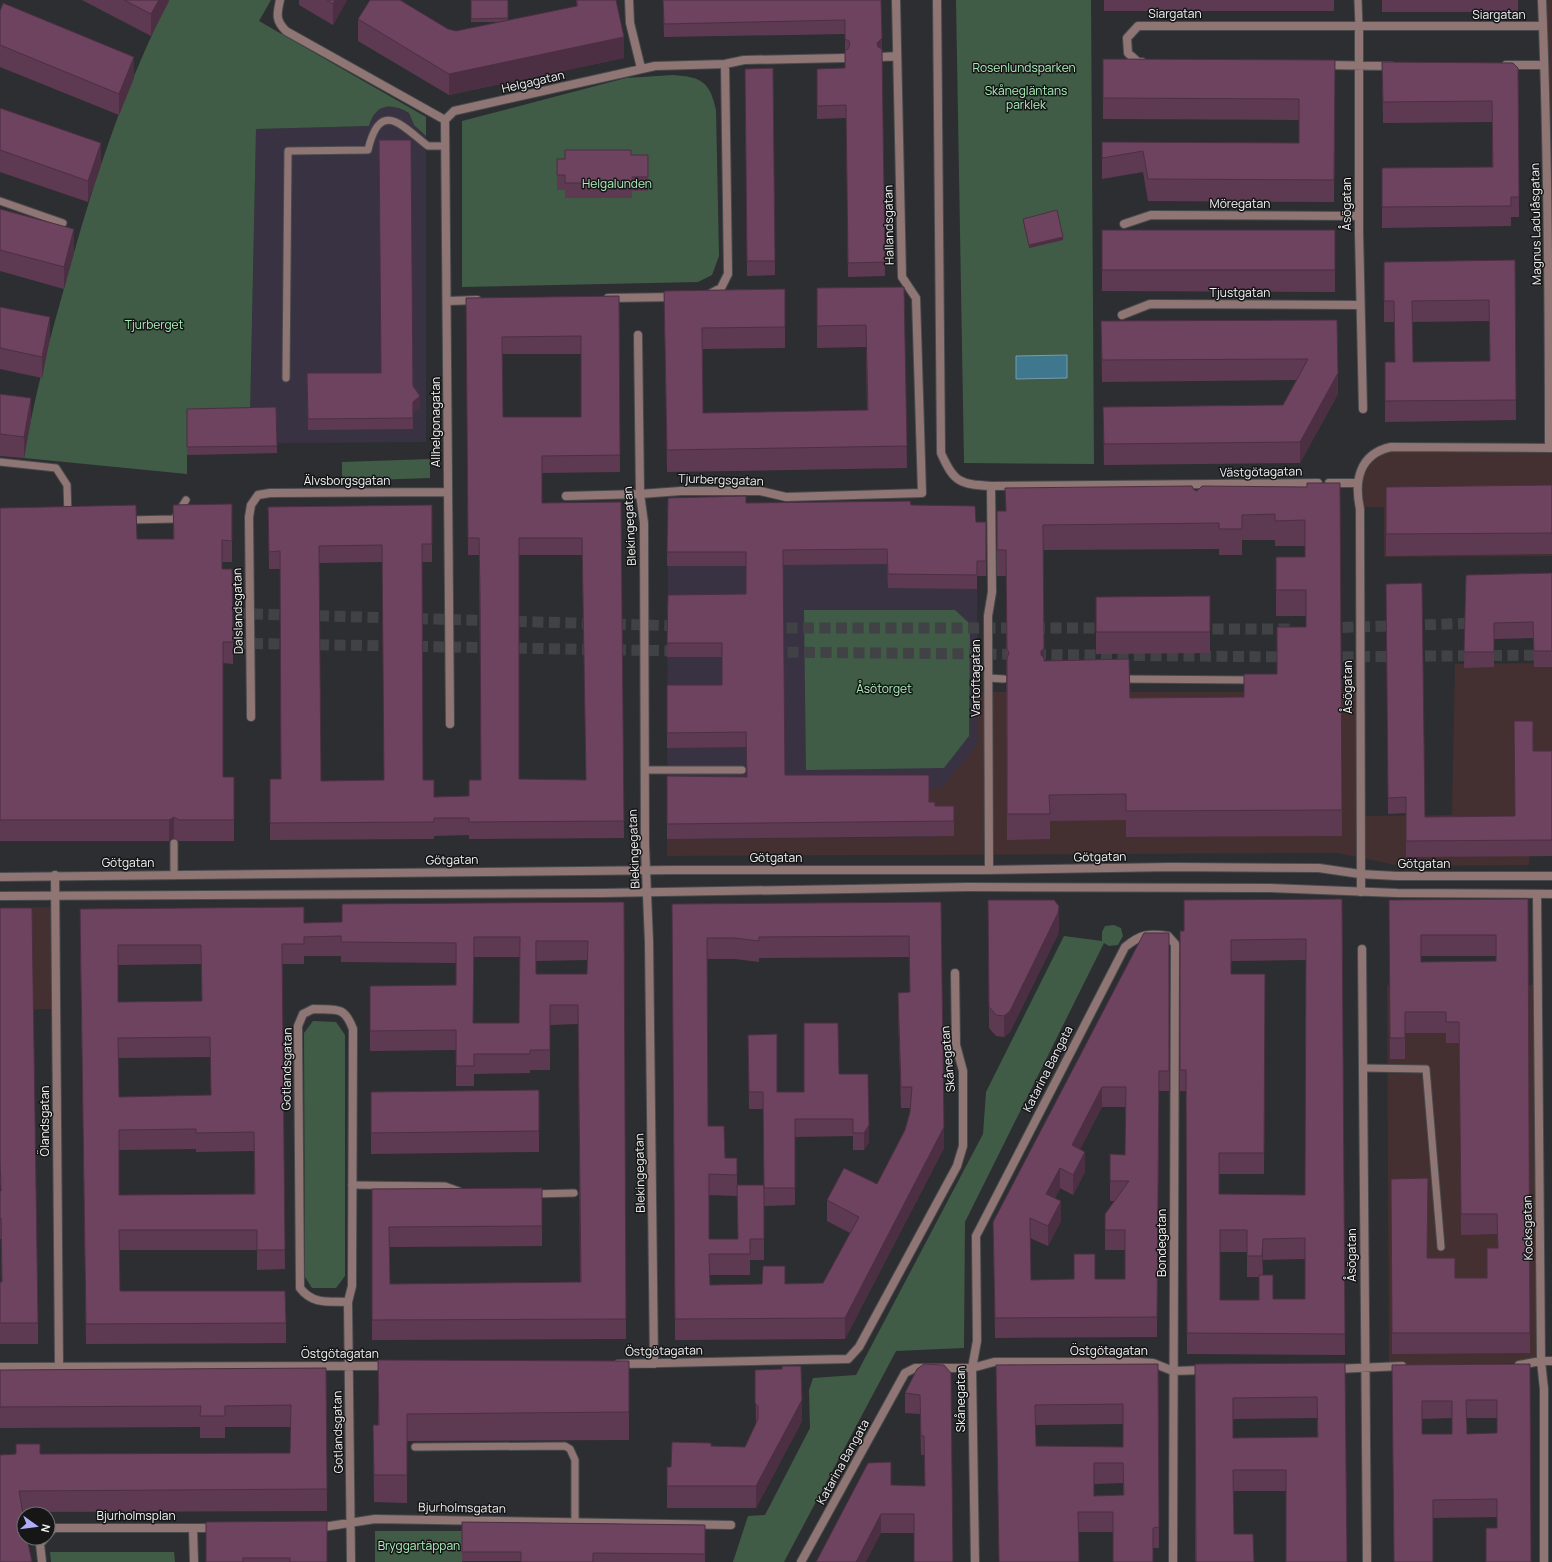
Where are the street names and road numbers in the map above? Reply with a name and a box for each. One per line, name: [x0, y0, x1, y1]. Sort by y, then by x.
street label: Siargatan: [1148, 5, 1202, 22]
street label: Siargatan: [1472, 6, 1526, 23]
street label: Helgagatan: [500, 66, 566, 97]
street label: Magnus Ladulåsgatan: [1526, 163, 1545, 285]
street label: Åsögatan: [1338, 177, 1355, 231]
street label: Hallandsgatan: [879, 185, 898, 265]
street label: Möregatan: [1210, 195, 1270, 212]
street label: Tjustgatan: [1210, 284, 1270, 301]
street label: Allhelgonagatan: [427, 377, 444, 467]
street label: Västgötagatan: [1220, 462, 1302, 481]
street label: Tjurbergsgatan: [678, 470, 764, 489]
street label: Älvsborgsgatan: [304, 472, 390, 489]
street label: Blekingegatan: [619, 486, 640, 566]
street label: Dalslandsgatan: [228, 568, 247, 654]
street label: Vartoftagatan: [967, 639, 984, 717]
street label: Åsögatan: [1339, 660, 1356, 714]
street label: Blekingegatan: [624, 809, 643, 889]
street label: Götgatan: [1073, 848, 1127, 865]
street label: Götgatan: [750, 849, 802, 866]
street label: Götgatan: [425, 851, 479, 868]
street label: Götgatan: [102, 854, 154, 871]
street label: Götgatan: [1398, 855, 1450, 872]
street label: Katarina Bangata: [1018, 1023, 1077, 1115]
street label: Skånegatan: [936, 1025, 959, 1093]
street label: Gotlandsgatan: [277, 1027, 296, 1110]
street label: Ölandsgatan: [36, 1085, 53, 1157]
street label: Blekingegatan: [630, 1133, 649, 1213]
street label: Kocksgatan: [1518, 1195, 1537, 1261]
street label: Bondegatan: [1153, 1209, 1170, 1277]
street label: Åsögatan: [1343, 1228, 1360, 1282]
street label: Östgötagatan: [625, 1341, 703, 1360]
street label: Östgötagatan: [1070, 1342, 1148, 1359]
street label: Östgötagatan: [301, 1345, 379, 1362]
street label: Skånegatan: [952, 1366, 969, 1432]
street label: Gotlandsgatan: [328, 1391, 347, 1474]
street label: Katarina Bangata: [812, 1416, 873, 1507]
street label: Bjurholmsgatan: [418, 1498, 506, 1517]
street label: Bjurholmsplan: [96, 1507, 176, 1524]

